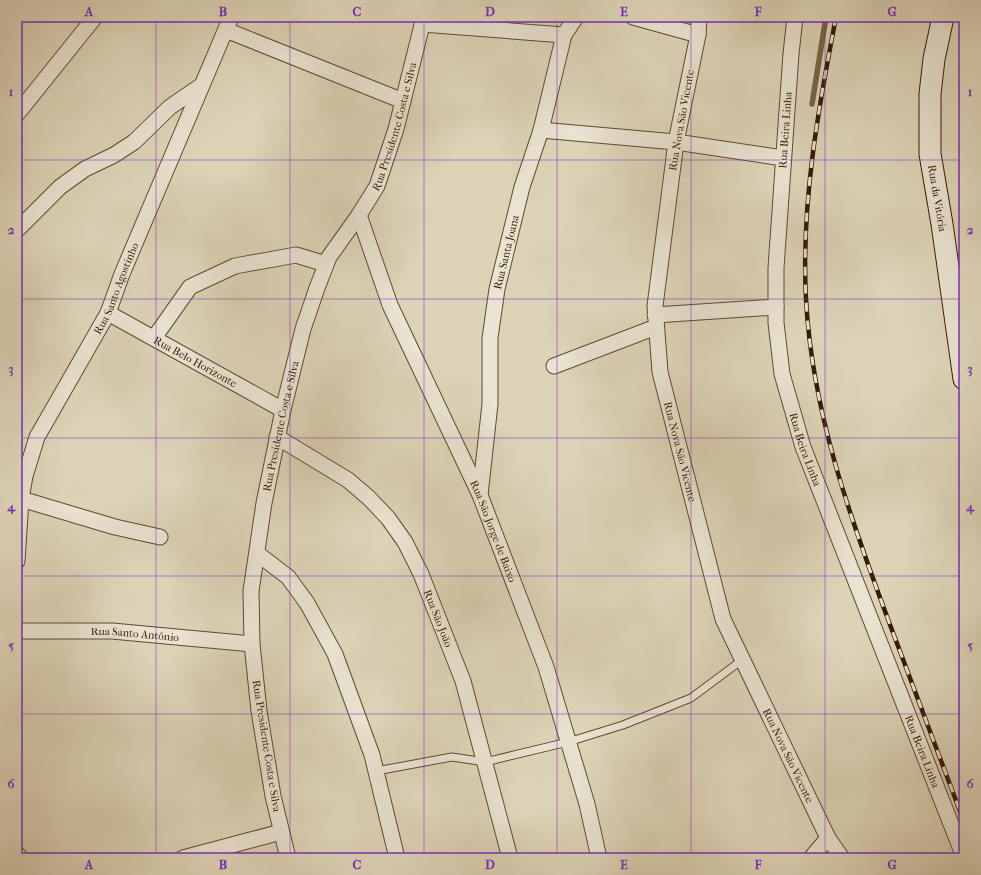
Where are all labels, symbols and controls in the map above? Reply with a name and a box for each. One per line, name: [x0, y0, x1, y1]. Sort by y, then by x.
text: A: [84, 4, 94, 19]
text: B: [219, 4, 228, 19]
text: C: [353, 4, 362, 19]
text: D: [485, 4, 495, 19]
text: E: [620, 4, 628, 19]
text: F: [754, 4, 762, 19]
text: G: [887, 4, 897, 19]
street label: Rua Presidente Costa e Silva: [369, 60, 420, 194]
street label: Rua Nova São Vicente: [666, 68, 697, 172]
text: 1: [9, 84, 14, 99]
text: 1: [968, 84, 973, 99]
street label: Rua Beira Linha: [776, 90, 795, 169]
street label: Rua da Vitória: [925, 164, 949, 233]
street label: Rua Santa Joana: [491, 213, 522, 291]
text: 2: [8, 222, 15, 237]
text: 2: [967, 222, 974, 237]
street label: Rua Santo Agostinho: [91, 240, 142, 337]
street label: Rua Belo Horizonte: [151, 334, 240, 390]
street label: Rua Presidente Costa e Silva: [261, 359, 302, 493]
text: 3: [8, 361, 14, 377]
text: 3: [967, 361, 973, 377]
street label: Rua Nova São Vicente: [661, 400, 699, 504]
street label: Rua Beira Linha: [786, 411, 824, 489]
street label: Rua São Jorge de Baixo: [467, 478, 519, 585]
text: 4: [6, 499, 16, 515]
text: 4: [965, 499, 975, 515]
street label: Rua São João: [421, 588, 455, 649]
street label: Rua Santo Antônio: [91, 625, 180, 644]
text: 5: [8, 638, 14, 653]
text: 5: [967, 638, 973, 653]
street label: Rua Presidente Costa e Silva: [250, 679, 283, 814]
street label: Rua Nova São Vicente: [760, 706, 816, 805]
street label: Rua Beira Linha: [902, 713, 942, 791]
text: 6: [7, 776, 15, 791]
text: 6: [966, 776, 974, 791]
text: A: [84, 857, 94, 872]
text: B: [219, 857, 228, 872]
text: C: [353, 857, 362, 872]
text: D: [485, 857, 495, 872]
text: E: [620, 857, 628, 872]
text: F: [754, 857, 762, 872]
text: G: [887, 857, 897, 872]

